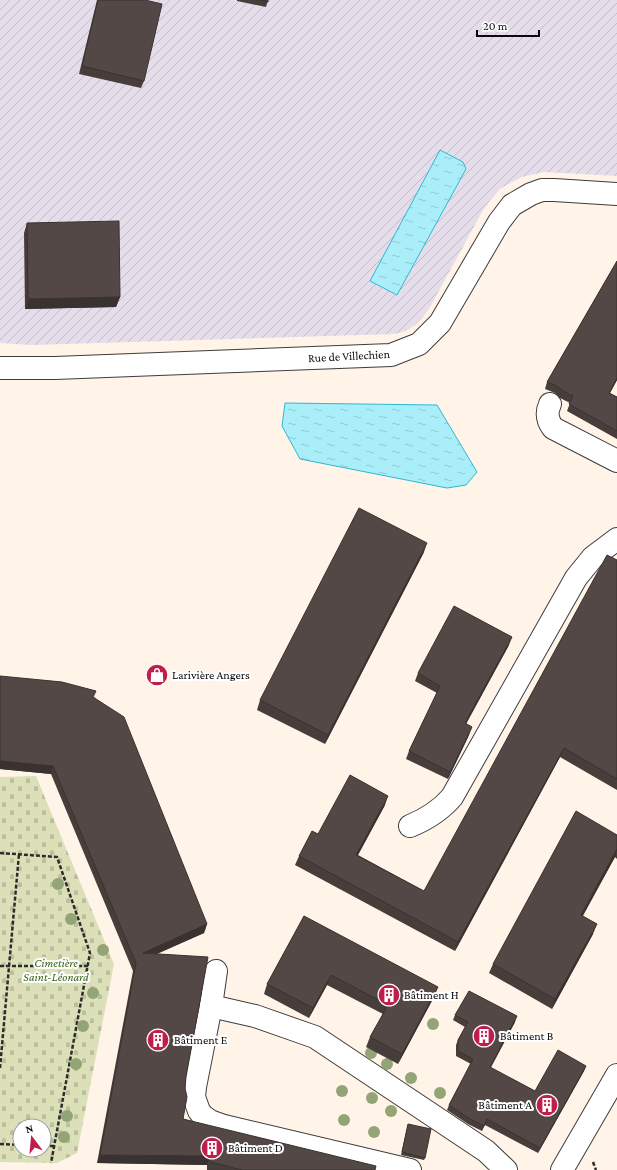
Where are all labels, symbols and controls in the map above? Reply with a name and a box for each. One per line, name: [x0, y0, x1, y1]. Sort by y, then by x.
scale bar: [477, 12, 539, 38]
text: 20 m: [483, 19, 508, 33]
street label: Rue de Villechien: [308, 347, 391, 365]
shop icon: Larivière Angers: [144, 662, 170, 688]
place label: Larivière Angers: [172, 668, 250, 682]
park label: Cimetière Saint-Léonard: [23, 956, 89, 984]
building icon: Bâtiment H: [376, 982, 402, 1008]
place label: Bâtiment H: [404, 988, 459, 1002]
building icon: Bâtiment B: [471, 1023, 497, 1049]
building icon: Bâtiment E: [145, 1027, 171, 1053]
place label: Bâtiment B: [500, 1029, 554, 1043]
place label: Bâtiment E: [174, 1033, 228, 1047]
building icon: Bâtiment A: [534, 1092, 560, 1118]
place label: Bâtiment A: [478, 1098, 532, 1112]
north arrow: [12, 1118, 52, 1158]
text: N: [24, 1121, 35, 1135]
building icon: Bâtiment D: [199, 1135, 225, 1161]
place label: Bâtiment D: [228, 1141, 283, 1155]

